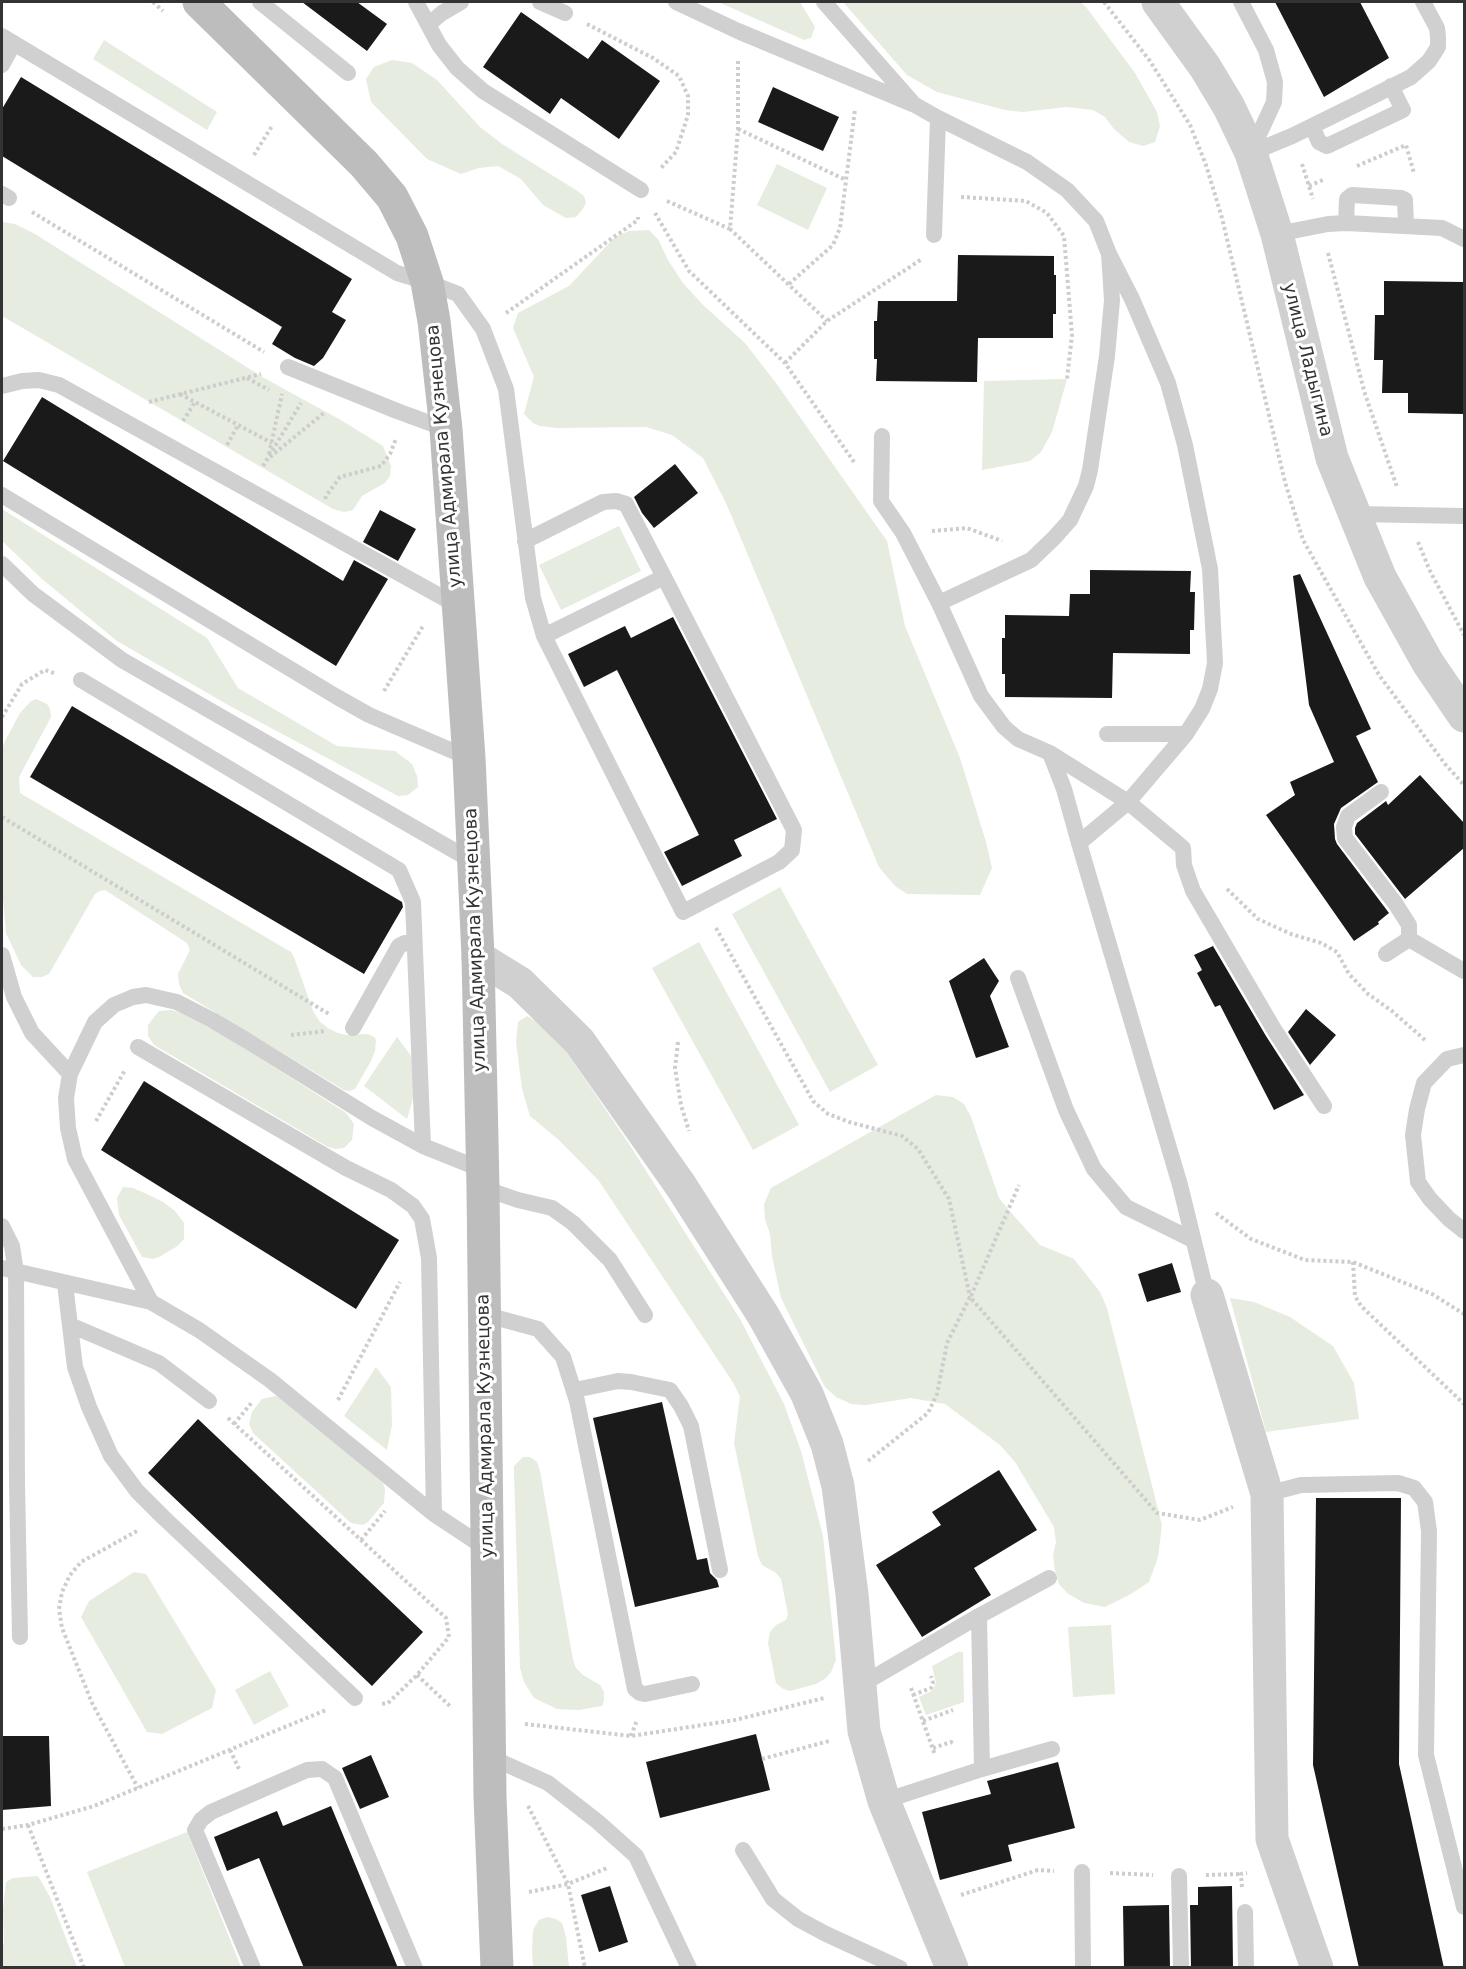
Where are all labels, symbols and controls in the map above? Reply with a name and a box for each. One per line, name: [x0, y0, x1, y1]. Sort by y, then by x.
street label: улица Ладыгина: [1277, 281, 1337, 439]
street label: улица Адмирала Кузнецова: [423, 323, 467, 589]
street label: улица Адмирала Кузнецова: [461, 808, 491, 1072]
street label: улица Адмирала Кузнецова: [473, 1294, 499, 1558]

